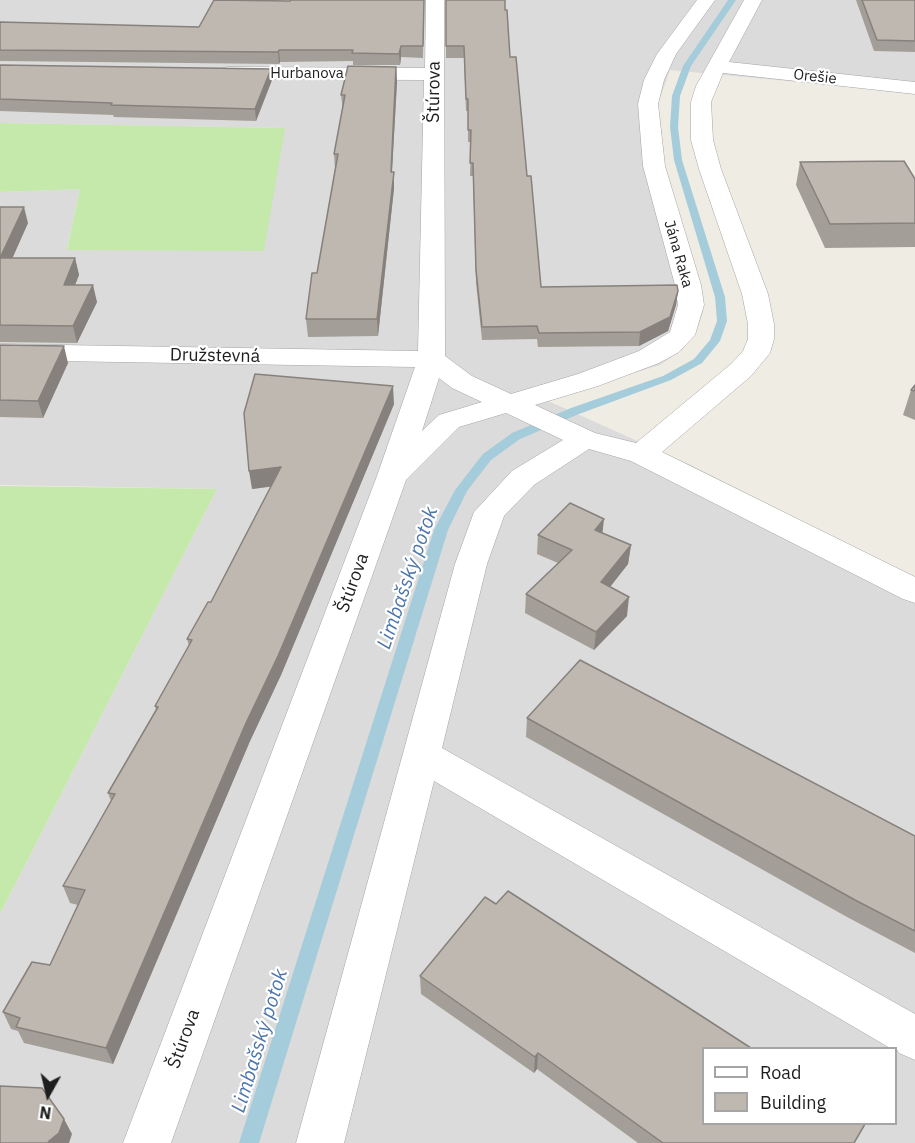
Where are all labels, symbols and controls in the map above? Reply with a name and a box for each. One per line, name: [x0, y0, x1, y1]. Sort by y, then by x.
street label: Štúrova: [423, 61, 445, 123]
street label: Hurbanova: [270, 65, 344, 83]
street label: Orešie: [792, 66, 838, 88]
street label: Jána Raka: [660, 218, 696, 290]
street label: Družstevná: [170, 344, 260, 368]
water label: Limbašský potok: [372, 504, 444, 652]
street label: Štúrova: [332, 550, 374, 616]
water label: Limbašský potok: [227, 966, 293, 1116]
street label: Štúrova: [163, 1006, 205, 1072]
legend: [702, 1047, 897, 1125]
text: Road: [760, 1061, 801, 1084]
north arrow: [18, 1065, 78, 1125]
text: Building: [760, 1091, 826, 1114]
text: N: [38, 1102, 53, 1124]

